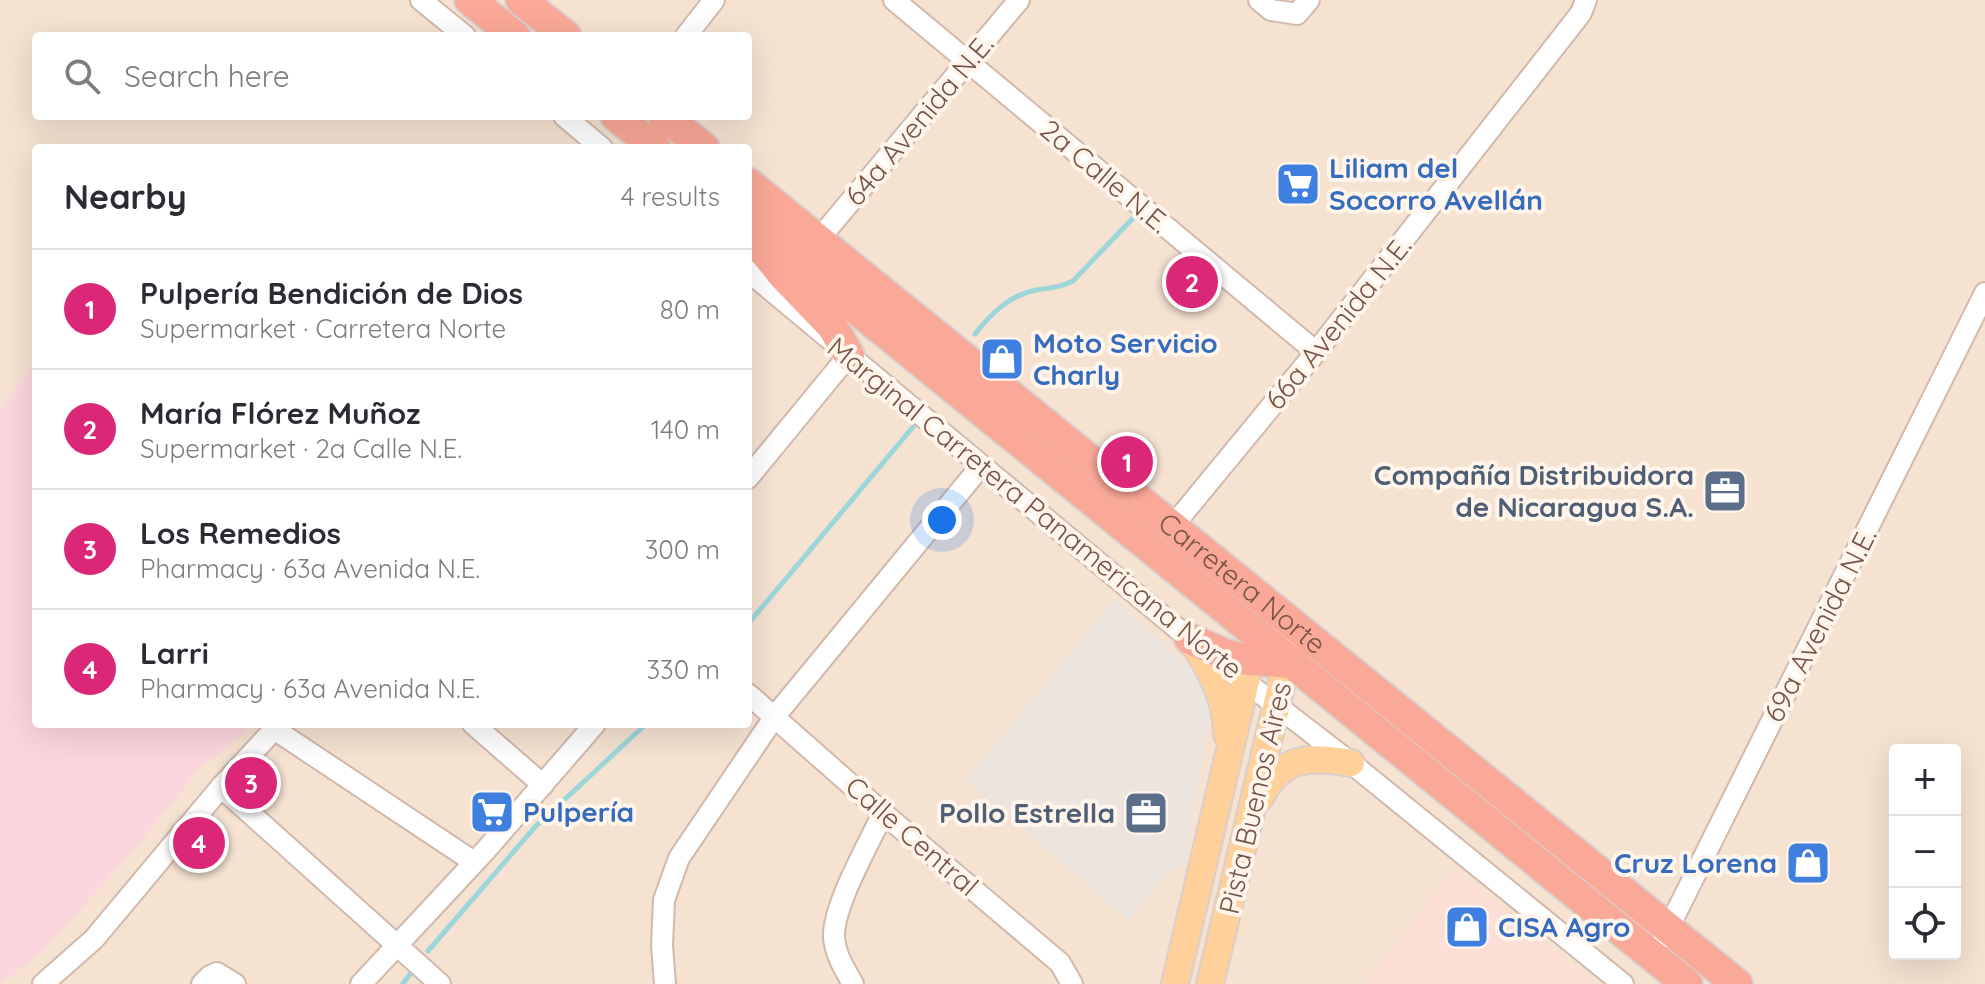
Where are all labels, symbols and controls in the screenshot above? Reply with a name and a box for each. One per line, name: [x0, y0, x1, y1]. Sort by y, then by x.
street label: 64a Avenida N.E.: [837, 27, 1000, 212]
search box: [32, 32, 752, 120]
icon: search: [60, 54, 104, 98]
text: Search here: [124, 57, 290, 95]
street label: 2a Calle N.E.: [1034, 111, 1177, 240]
place label: Liliam del Socorro Avellán: [1329, 150, 1543, 217]
supermarket icon: Liliam del Socorro Avellán: [1274, 160, 1322, 208]
text: Nearby: [64, 175, 187, 218]
text: 4 results: [621, 180, 720, 213]
street label: 66a Avenida N.E.: [1257, 229, 1418, 416]
pin: 2: [1166, 252, 1218, 312]
text: Pulpería Bendición de Dios: [140, 274, 523, 312]
text: 1: [85, 293, 95, 326]
text: 80 m: [660, 293, 720, 326]
text: Supermarket · Carretera Norte: [140, 312, 506, 345]
place label: Moto Servicio Charly: [1033, 325, 1218, 392]
street label: Marginal Carretera Panamericana Norte: [821, 329, 1250, 686]
shop icon: Moto Servicio Charly: [978, 335, 1026, 383]
text: María Flórez Muñoz: [140, 394, 420, 432]
text: 2: [83, 413, 97, 446]
text: 140 m: [651, 413, 720, 446]
text: Supermarket · 2a Calle N.E.: [140, 432, 462, 465]
pin: 1: [1101, 432, 1153, 492]
place label: Compañía Distribuidora de Nicaragua S.A.: [1374, 457, 1694, 524]
office icon: Compañía Distribuidora de Nicaragua S.A.: [1701, 467, 1749, 515]
your location: [922, 500, 962, 540]
street label: Carretera Norte: [1152, 505, 1333, 661]
text: Los Remedios: [140, 514, 341, 552]
street label: 69a Avenida N.E.: [1756, 522, 1884, 728]
text: 3: [83, 533, 97, 566]
text: 300 m: [645, 533, 720, 566]
text: Pharmacy · 63a Avenida N.E.: [140, 552, 480, 585]
text: Larri: [140, 634, 209, 672]
text: 4: [82, 653, 98, 686]
text: 330 m: [646, 653, 720, 686]
text: Pharmacy · 63a Avenida N.E.: [140, 672, 480, 705]
street label: Pista Buenos Aires: [1211, 678, 1298, 917]
map controls: [1889, 744, 1961, 960]
button: +: [1889, 744, 1961, 816]
pin: 3: [225, 753, 277, 813]
street label: Calle Central: [839, 768, 986, 903]
supermarket icon: Pulpería: [468, 788, 516, 836]
office icon: Pollo Estrella: [1122, 789, 1170, 837]
place label: Pulpería: [523, 794, 634, 829]
place label: Pollo Estrella: [939, 795, 1115, 830]
pin: 4: [173, 813, 225, 873]
button: −: [1889, 816, 1961, 888]
shop icon: Cruz Lorena: [1784, 839, 1832, 887]
place label: Cruz Lorena: [1614, 845, 1777, 880]
button: locate: [1889, 888, 1961, 960]
shop icon: CISA Agro: [1443, 903, 1491, 951]
place label: CISA Agro: [1498, 909, 1630, 944]

